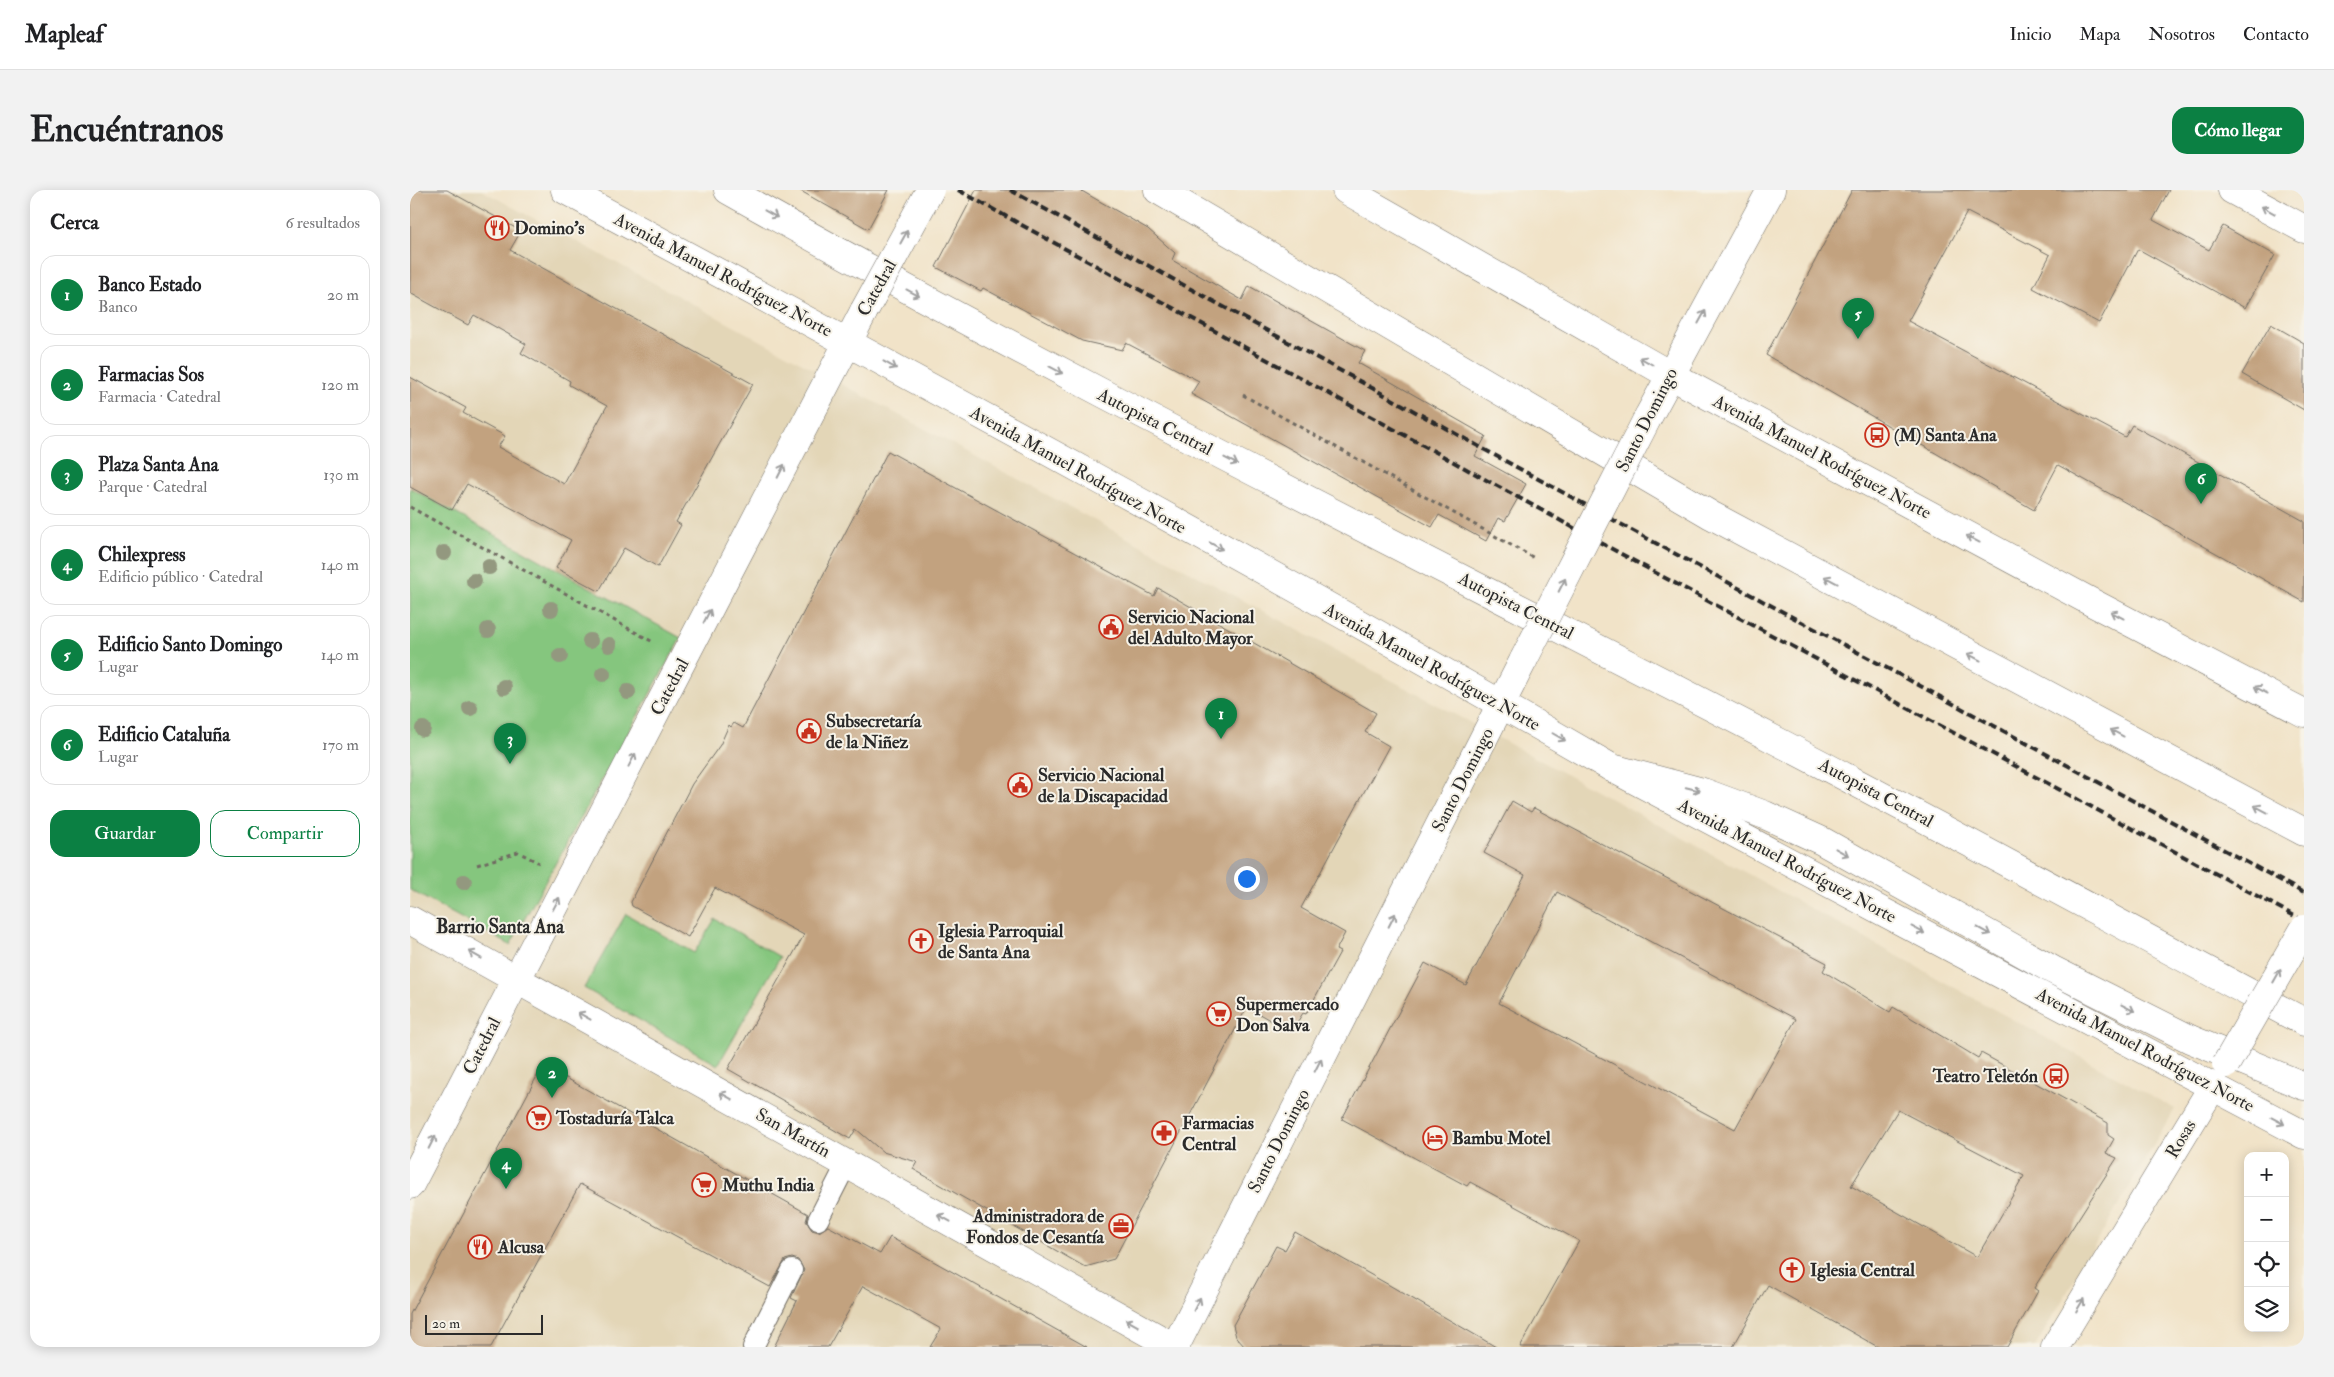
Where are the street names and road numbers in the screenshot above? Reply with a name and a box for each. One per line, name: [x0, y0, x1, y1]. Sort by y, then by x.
street label: Avenida Manuel Rodríguez Norte: [609, 207, 836, 343]
street label: Catedral: [852, 255, 902, 320]
street label: Santo Domingo: [1611, 364, 1683, 476]
street label: Autopista Central: [1093, 383, 1217, 461]
street label: Avenida Manuel Rodríguez Norte: [1708, 389, 1935, 525]
street label: Avenida Manuel Rodríguez Norte: [965, 400, 1191, 539]
street label: Autopista Central: [1454, 567, 1578, 645]
street label: Avenida Manuel Rodríguez Norte: [1319, 597, 1545, 736]
street label: Catedral: [645, 654, 695, 720]
street label: Santo Domingo: [1427, 724, 1499, 836]
street label: Autopista Central: [1814, 753, 1938, 833]
street label: Avenida Manuel Rodríguez Norte: [1673, 793, 1900, 929]
street label: Avenida Manuel Rodríguez Norte: [2031, 982, 2258, 1118]
street label: Catedral: [458, 1013, 506, 1079]
street label: Santo Domingo: [1243, 1085, 1315, 1197]
street label: San Martín: [752, 1103, 834, 1163]
street label: Rosas: [2161, 1115, 2201, 1163]

